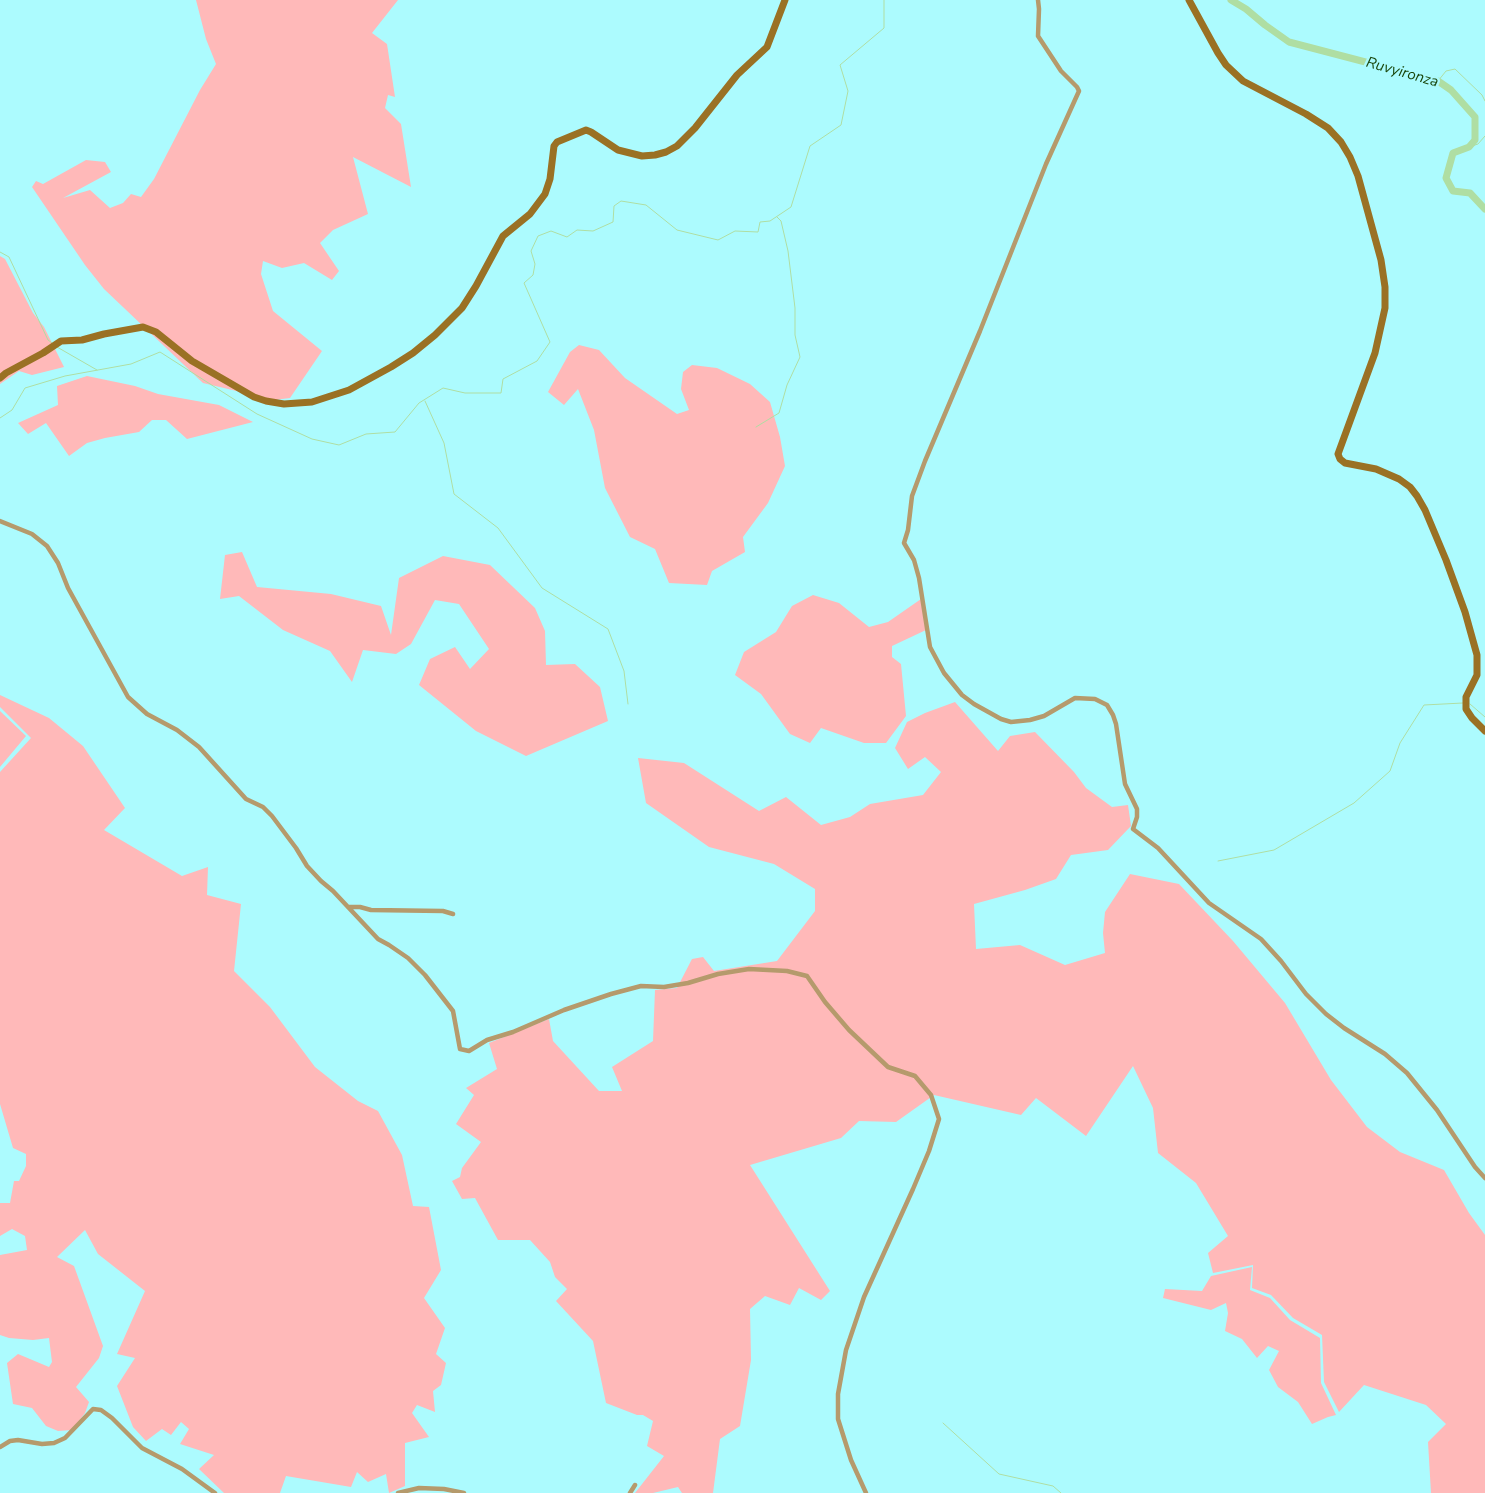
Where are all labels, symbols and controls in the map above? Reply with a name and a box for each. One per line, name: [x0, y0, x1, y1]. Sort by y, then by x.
water label: Ruvyironza: [1364, 54, 1440, 92]

